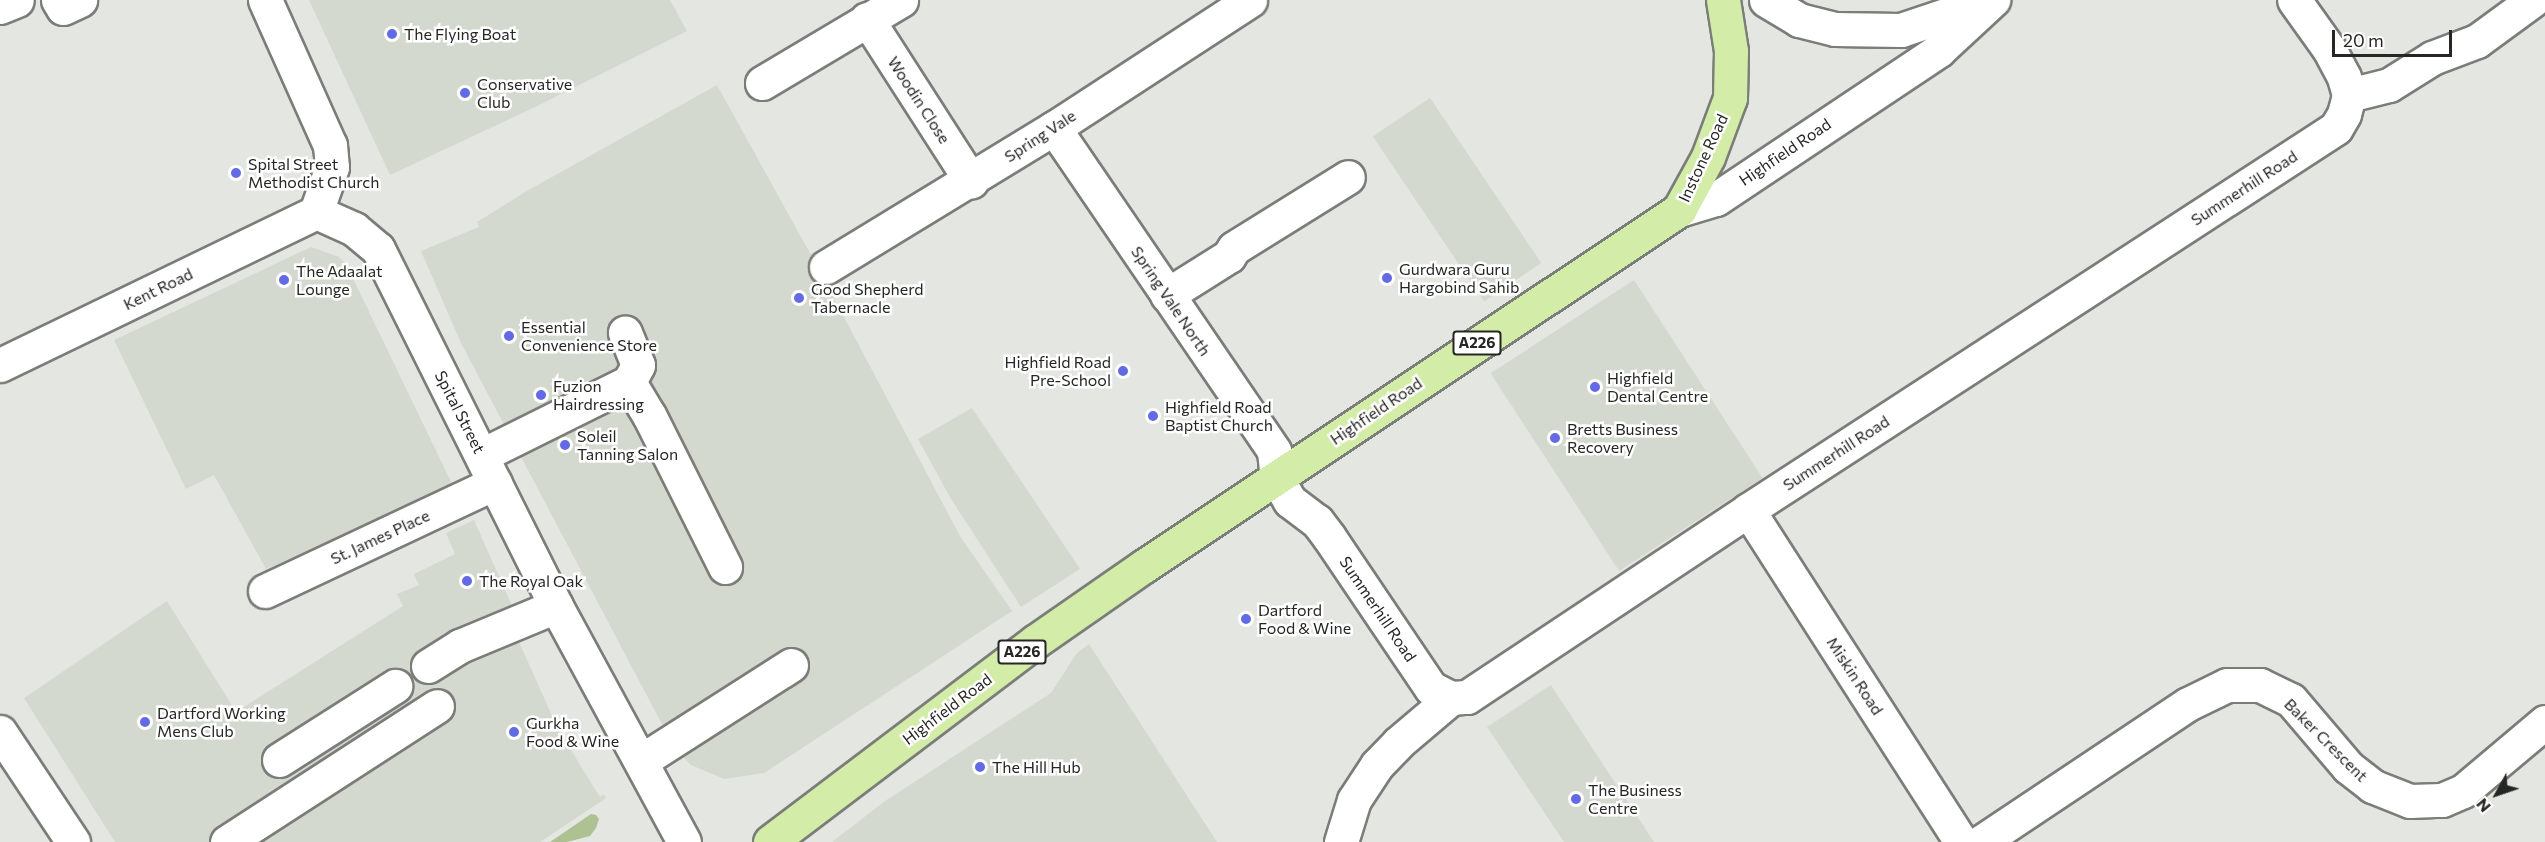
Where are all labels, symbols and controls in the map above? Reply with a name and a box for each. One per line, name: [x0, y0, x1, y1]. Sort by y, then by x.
scale bar: [2335, 18, 2455, 56]
place label: The Flying Boat: [404, 24, 516, 44]
marker: The Flying Boat: [385, 27, 399, 41]
text: 20 m: [2343, 29, 2384, 51]
street label: Woodin Close: [884, 53, 954, 147]
place label: Conservative Club: [477, 74, 572, 112]
marker: Conservative Club: [458, 86, 472, 100]
street label: Spring Vale: [1001, 106, 1079, 166]
street label: Instone Road: [1674, 111, 1732, 205]
street label: Highfield Road: [1735, 114, 1835, 190]
street label: Summerhill Road: [2187, 146, 2301, 230]
place label: Spital Street Methodist Church: [248, 154, 379, 192]
marker: Spital Street Methodist Church: [229, 166, 243, 180]
street label: Spring Vale North: [1127, 243, 1215, 359]
place label: Gurdwara Guru Hargobind Sahib: [1399, 259, 1519, 297]
place label: The Adaalat Lounge: [296, 261, 383, 299]
street label: Kent Road: [120, 264, 196, 314]
marker: Gurdwara Guru Hargobind Sahib: [1380, 271, 1394, 285]
marker: The Adaalat Lounge: [277, 273, 291, 287]
place label: Good Shepherd Tabernacle: [811, 279, 924, 317]
marker: Good Shepherd Tabernacle: [792, 291, 806, 305]
place label: Essential Convenience Store: [521, 317, 657, 355]
marker: Essential Convenience Store: [502, 329, 516, 343]
road number: A226: [1452, 331, 1502, 355]
place label: Highfield Road Pre-School: [1004, 352, 1111, 390]
marker: Highfield Road Pre-School: [1116, 364, 1130, 378]
street label: Spital Street: [431, 367, 489, 457]
place label: Highfield Dental Centre: [1607, 368, 1708, 406]
street label: Highfield Road: [1326, 373, 1426, 449]
place label: Fuzion Hairdressing: [553, 376, 644, 414]
marker: Highfield Dental Centre: [1588, 380, 1602, 394]
marker: Fuzion Hairdressing: [534, 388, 548, 402]
place label: Highfield Road Baptist Church: [1165, 397, 1273, 435]
marker: Highfield Road Baptist Church: [1146, 409, 1160, 423]
street label: Summerhill Road: [1779, 411, 1893, 495]
place label: Bretts Business Recovery: [1567, 419, 1678, 457]
place label: Soleil Tanning Salon: [577, 426, 678, 464]
marker: Bretts Business Recovery: [1548, 431, 1562, 445]
marker: Soleil Tanning Salon: [558, 438, 572, 452]
street label: St. James Place: [327, 506, 433, 568]
street label: Summerhill Road: [1336, 553, 1420, 665]
place label: The Royal Oak: [479, 571, 583, 591]
marker: The Royal Oak: [460, 574, 474, 588]
place label: Dartford Food & Wine: [1258, 600, 1351, 638]
marker: Dartford Food & Wine: [1239, 612, 1253, 626]
street label: Miskin Road: [1823, 633, 1887, 719]
road number: A226: [996, 640, 1048, 664]
street label: Highfield Road: [899, 669, 995, 749]
street label: Baker Crescent: [2280, 694, 2372, 786]
place label: Dartford Working Mens Club: [157, 703, 286, 741]
place label: Gurkha Food & Wine: [526, 713, 619, 751]
marker: Dartford Working Mens Club: [138, 715, 152, 729]
marker: Gurkha Food & Wine: [507, 725, 521, 739]
place label: The Hill Hub: [992, 757, 1081, 777]
marker: The Hill Hub: [973, 760, 987, 774]
north arrow: [2467, 764, 2527, 824]
place label: The Business Centre: [1588, 780, 1682, 818]
marker: The Business Centre: [1569, 792, 1583, 806]
text: N: [2472, 795, 2494, 817]

